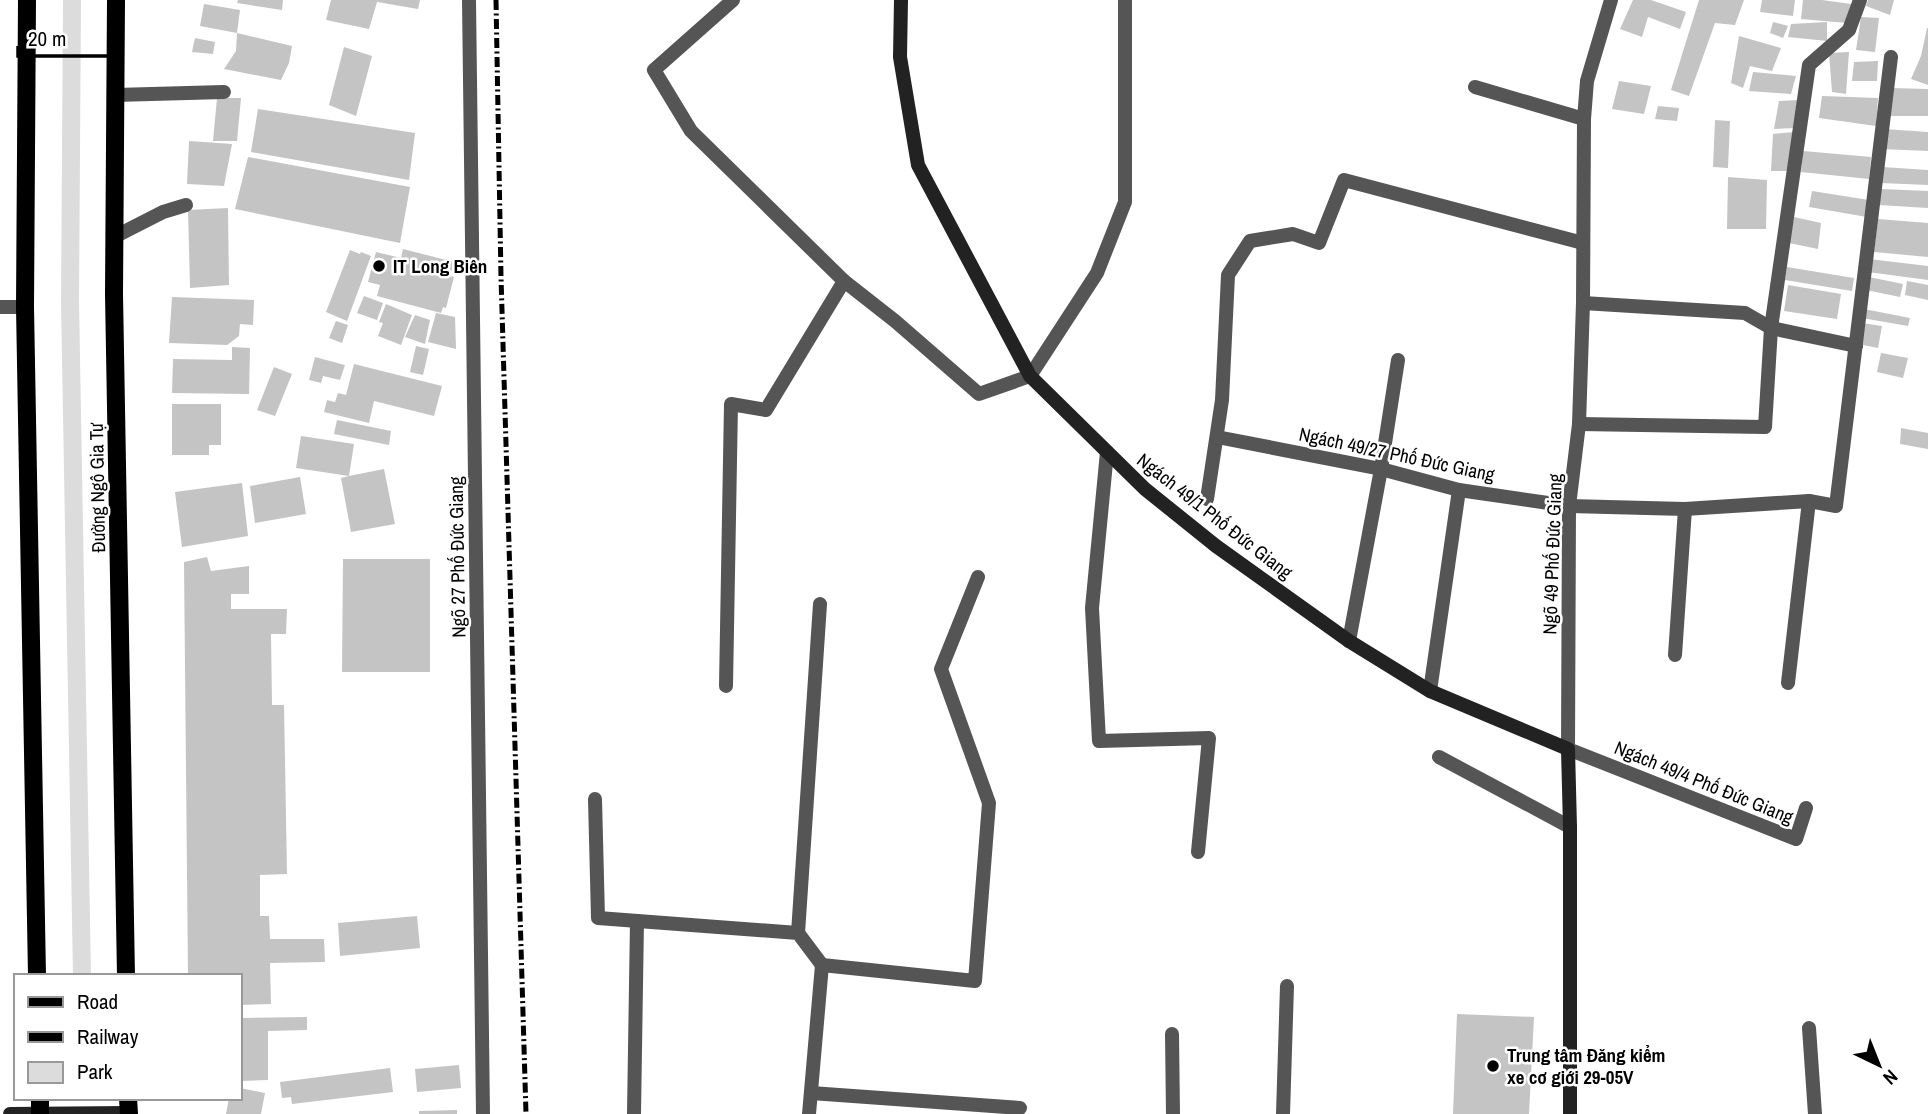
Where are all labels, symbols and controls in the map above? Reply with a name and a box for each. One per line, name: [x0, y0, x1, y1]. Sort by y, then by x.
scale bar: [18, 14, 112, 58]
text: 20 m: [28, 24, 66, 53]
place label: IT Long Biên: [393, 253, 487, 279]
marker: IT Long Biên: [371, 258, 387, 274]
street label: Ngách 49/27 Phố Đức Giang: [1297, 421, 1497, 487]
street label: Đường Ngô Gia Tự: [83, 422, 111, 553]
street label: Ngách 49/1 Phố Đức Giang: [1132, 447, 1298, 585]
street label: Ngõ 49 Phố Đức Giang: [1536, 473, 1568, 635]
street label: Ngõ 27 Phố Đức Giang: [443, 476, 471, 638]
street label: Ngách 49/4 Phố Đức Giang: [1611, 734, 1798, 830]
legend: [14, 974, 242, 1100]
text: Road: [77, 987, 118, 1016]
text: Railway: [77, 1022, 139, 1051]
north arrow: [1844, 1030, 1914, 1100]
place label: Trung tâm Đăng kiểm xe cơ giới 29-05V: [1507, 1042, 1665, 1090]
text: Park: [77, 1057, 113, 1086]
marker: Trung tâm Đăng kiểm xe cơ giới 29-05V: [1485, 1058, 1501, 1074]
text: N: [1878, 1064, 1904, 1091]

